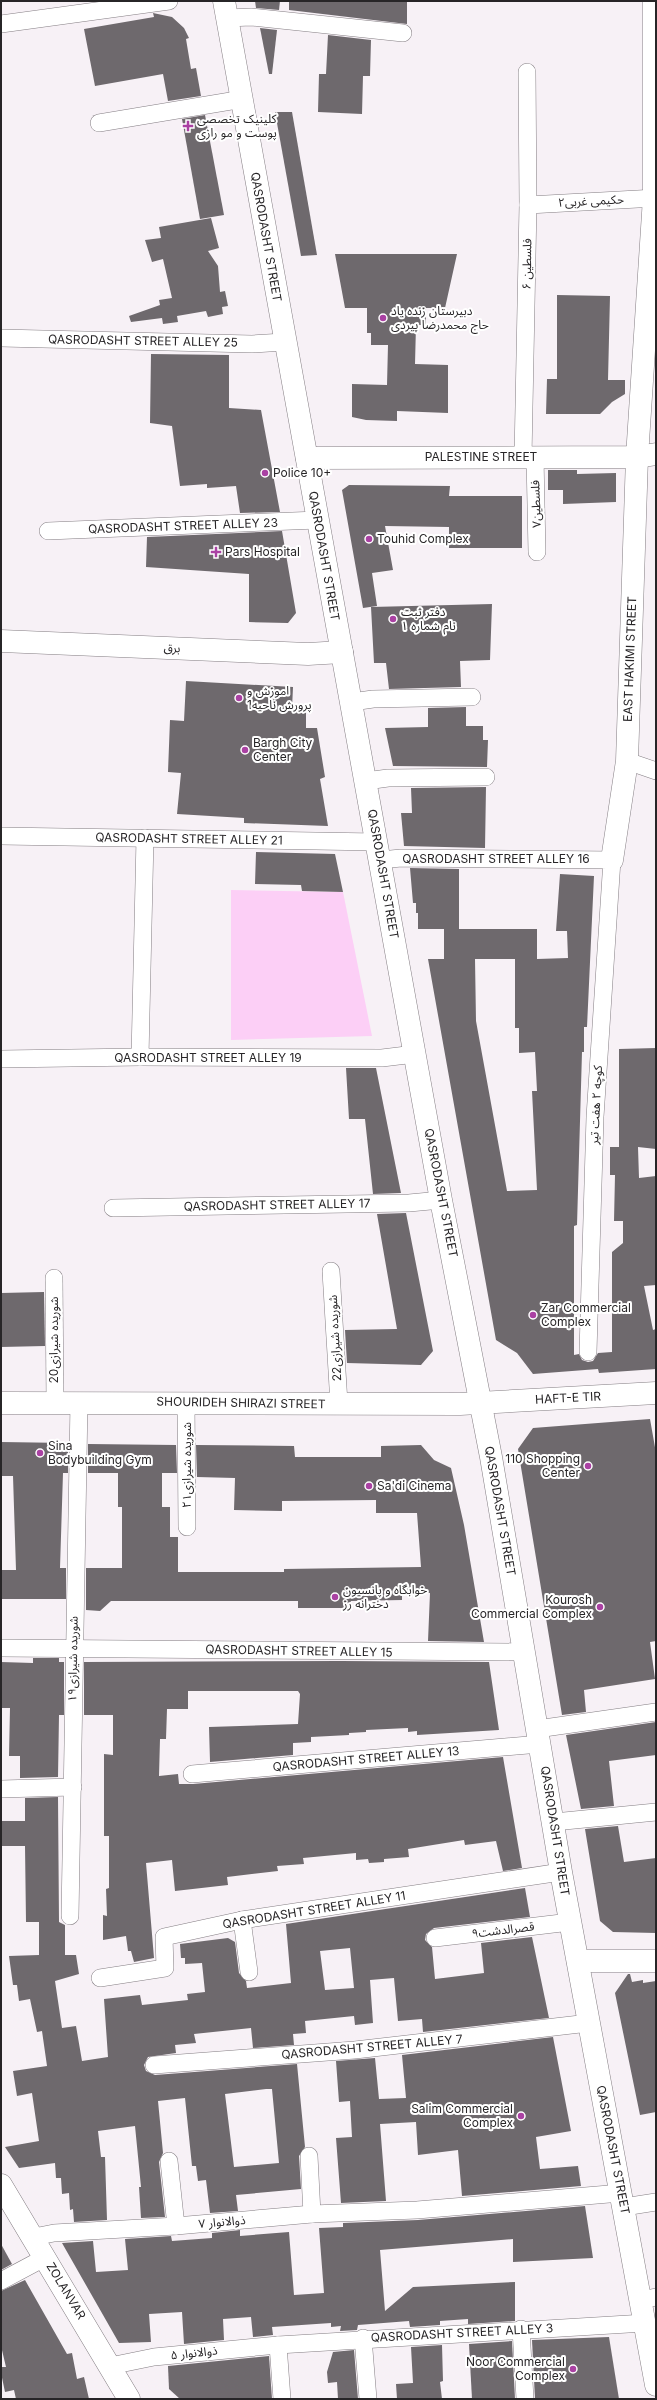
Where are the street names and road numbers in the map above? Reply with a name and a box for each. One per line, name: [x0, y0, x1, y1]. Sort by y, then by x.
street label: QASRODASHT STREET: [248, 171, 285, 303]
street label: حکیمی غربی۲: [558, 191, 624, 210]
street label: فلسطین ۶: [519, 238, 535, 290]
street label: QASRODASHT STREET ALLEY 25: [48, 331, 238, 350]
street label: PALESTINE STREET: [425, 449, 538, 464]
street label: ۷فلسطین: [527, 480, 544, 528]
street label: QASRODASHT STREET: [306, 490, 343, 622]
street label: QASRODASHT STREET ALLEY 23: [88, 515, 278, 536]
street label: EAST HAKIMI STREET: [620, 596, 639, 722]
street label: برق: [163, 640, 181, 655]
street label: QASRODASHT STREET: [365, 808, 402, 940]
street label: QASRODASHT STREET ALLEY 21: [95, 829, 283, 848]
street label: QASRODASHT STREET ALLEY 16: [402, 851, 590, 866]
street label: QASRODASHT STREET ALLEY 19: [114, 1050, 302, 1065]
street label: کوچه ۲ هفت تیر: [586, 1064, 606, 1146]
street label: QASRODASHT STREET: [422, 1127, 461, 1259]
street label: QASRODASHT STREET ALLEY 17: [183, 1195, 371, 1214]
street label: 22شوریده شیرازی: [325, 1294, 344, 1382]
street label: 20شوریده شیرازی: [46, 1297, 61, 1383]
street label: HAFT-E TIR: [535, 1388, 602, 1407]
street label: SHOURIDEH SHIRAZI STREET: [156, 1394, 326, 1411]
street label: شوریده شیرازی۲۱: [179, 1422, 194, 1508]
street label: QASRODASHT STREET: [482, 1445, 519, 1577]
street label: شوریده شیرازی۱۹: [64, 1616, 81, 1702]
street label: QASRODASHT STREET ALLEY 15: [205, 1641, 393, 1660]
street label: QASRODASHT STREET ALLEY 13: [272, 1743, 460, 1774]
street label: QASRODASHT STREET: [538, 1765, 573, 1897]
street label: QASRODASHT STREET ALLEY 11: [221, 1888, 406, 1931]
street label: قصرالدشت۹: [471, 1918, 535, 1941]
street label: QASRODASHT STREET ALLEY 7: [281, 2031, 463, 2062]
street label: QASRODASHT STREET: [594, 2084, 633, 2216]
street label: ذوالانوار ۷: [198, 2212, 246, 2231]
street label: ZOLANVAR: [44, 2259, 89, 2322]
street label: QASRODASHT STREET ALLEY 3: [370, 2320, 554, 2345]
street label: ذوالانوار ۵: [170, 2343, 219, 2362]

